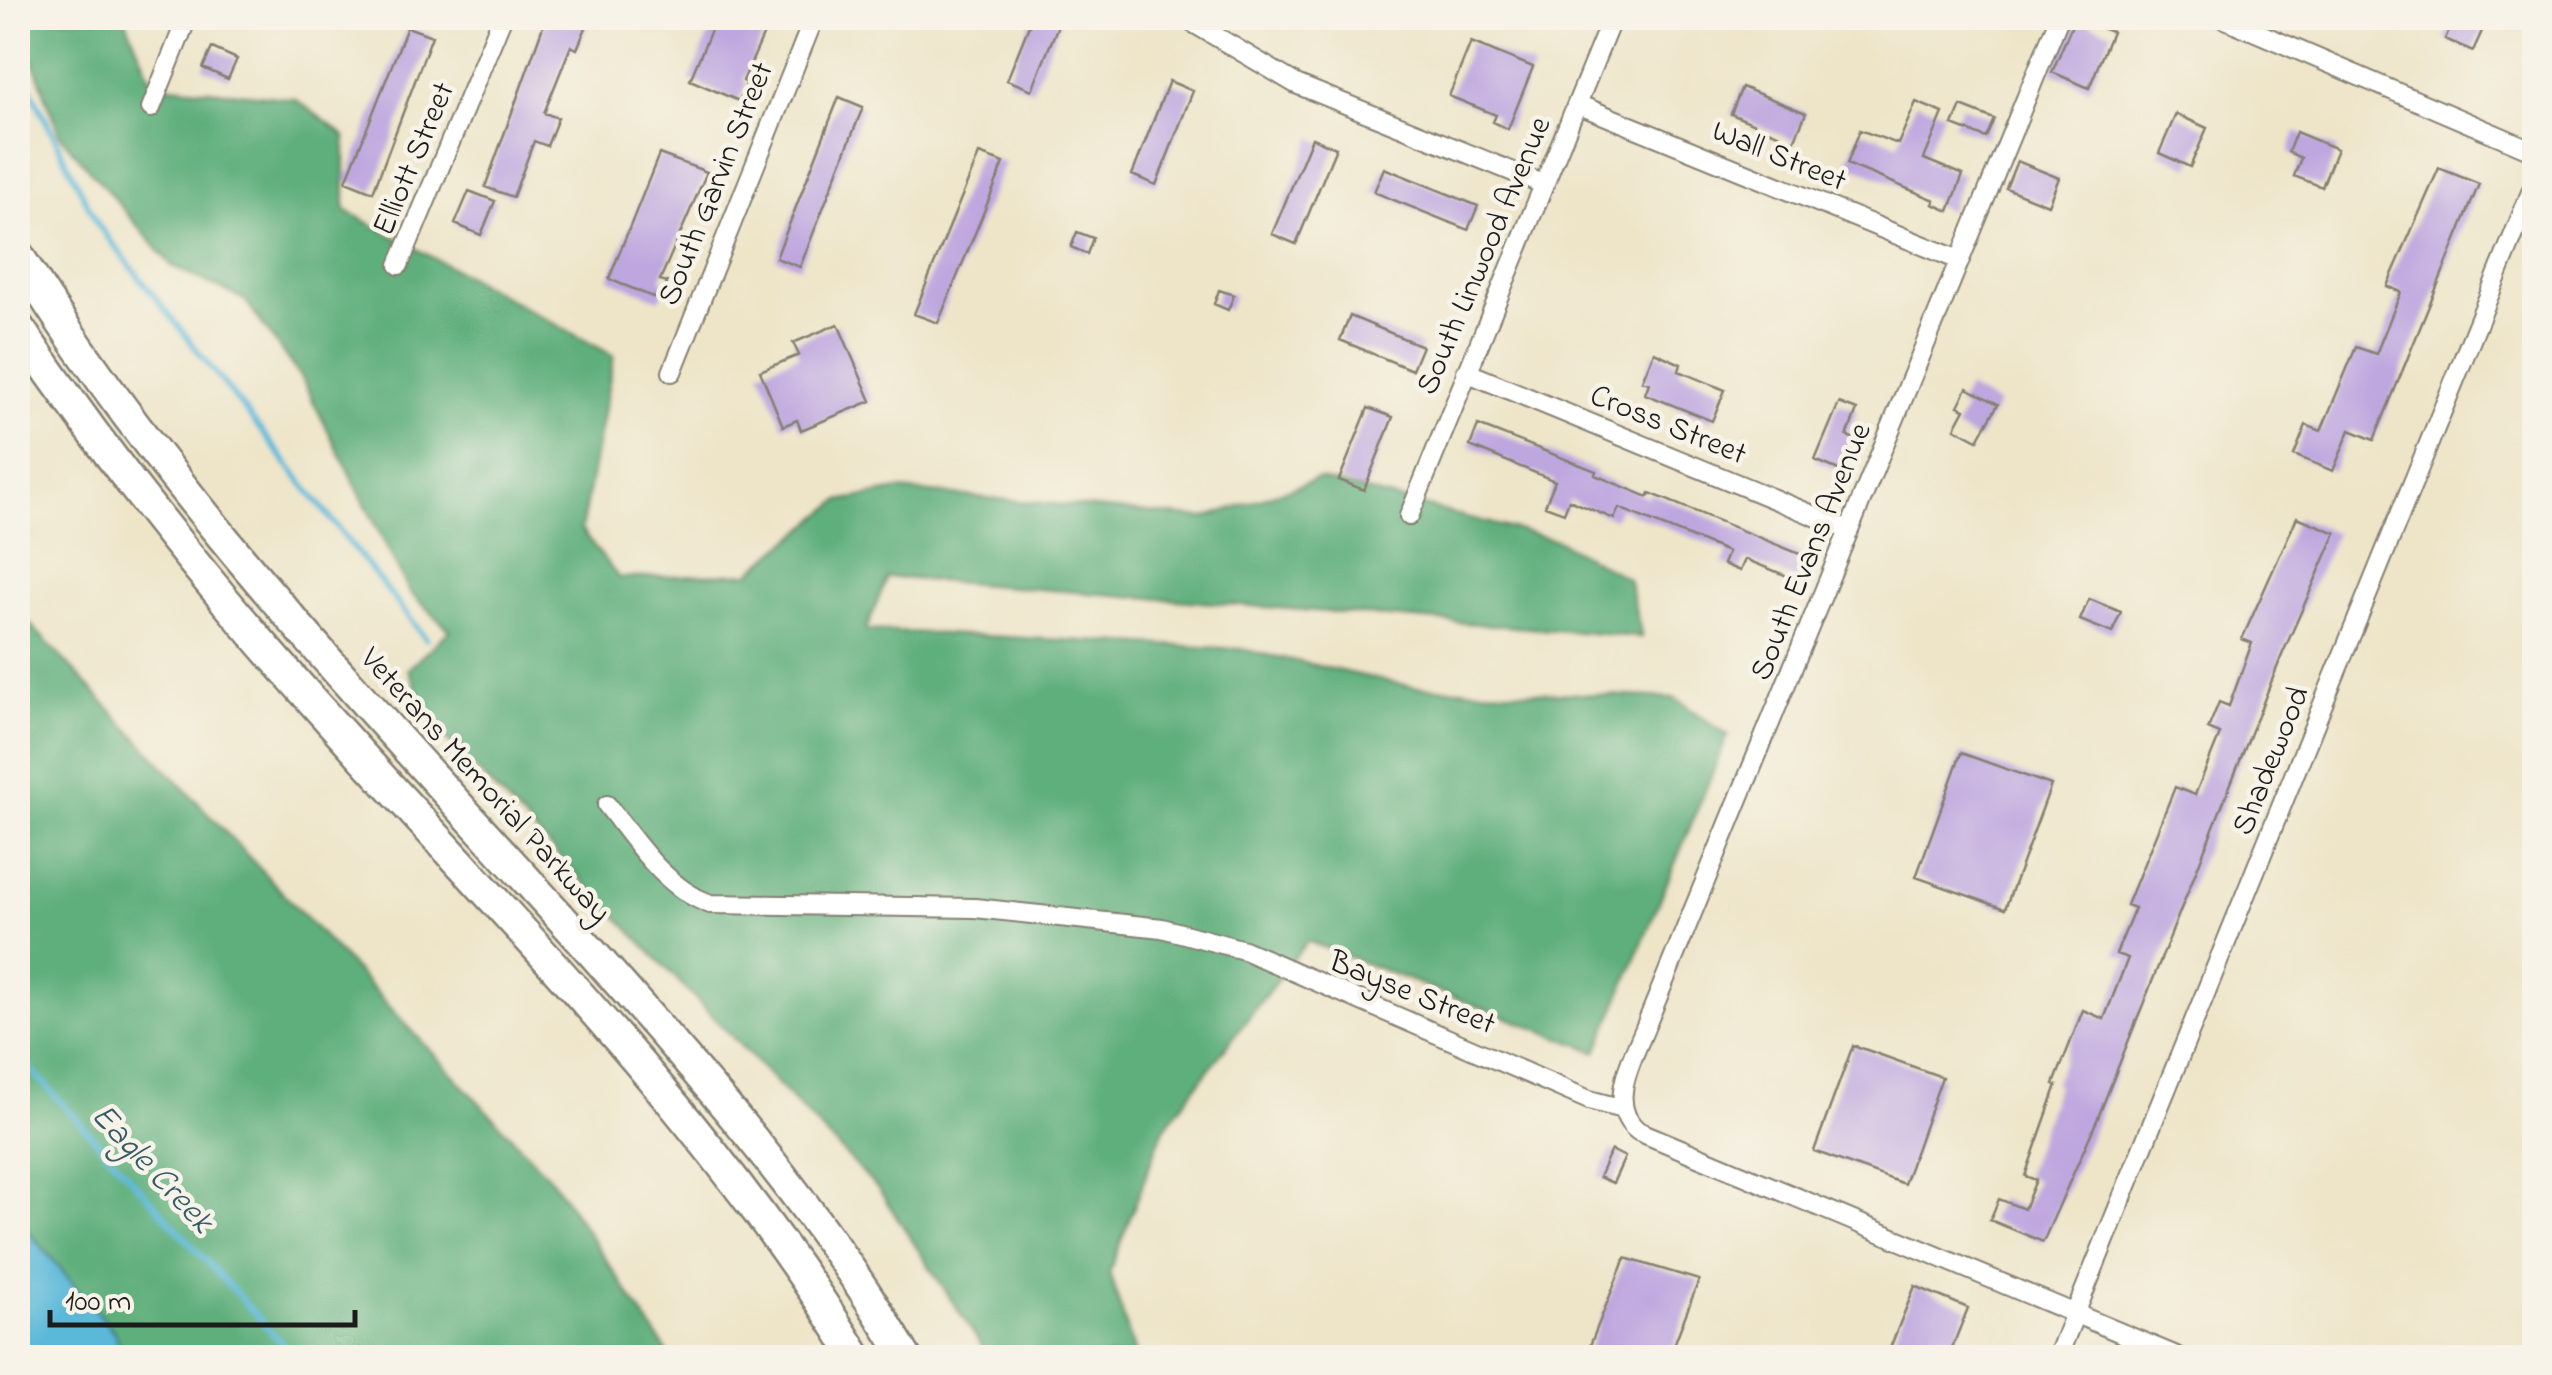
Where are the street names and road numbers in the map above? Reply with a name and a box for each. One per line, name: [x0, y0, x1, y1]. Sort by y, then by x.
street label: South Garvin Street: [647, 55, 788, 313]
street label: Elliott Street: [362, 75, 469, 243]
street label: South Linwood Avenue: [1405, 109, 1565, 403]
street label: Wall Street: [1704, 109, 1853, 206]
street label: Cross Street: [1582, 373, 1753, 479]
street label: South Evans Avenue: [1739, 416, 1886, 688]
street label: Veterans Memorial Parkway: [347, 637, 621, 935]
street label: Shadewood: [2221, 680, 2323, 843]
street label: Bayse Street: [1320, 939, 1502, 1049]

